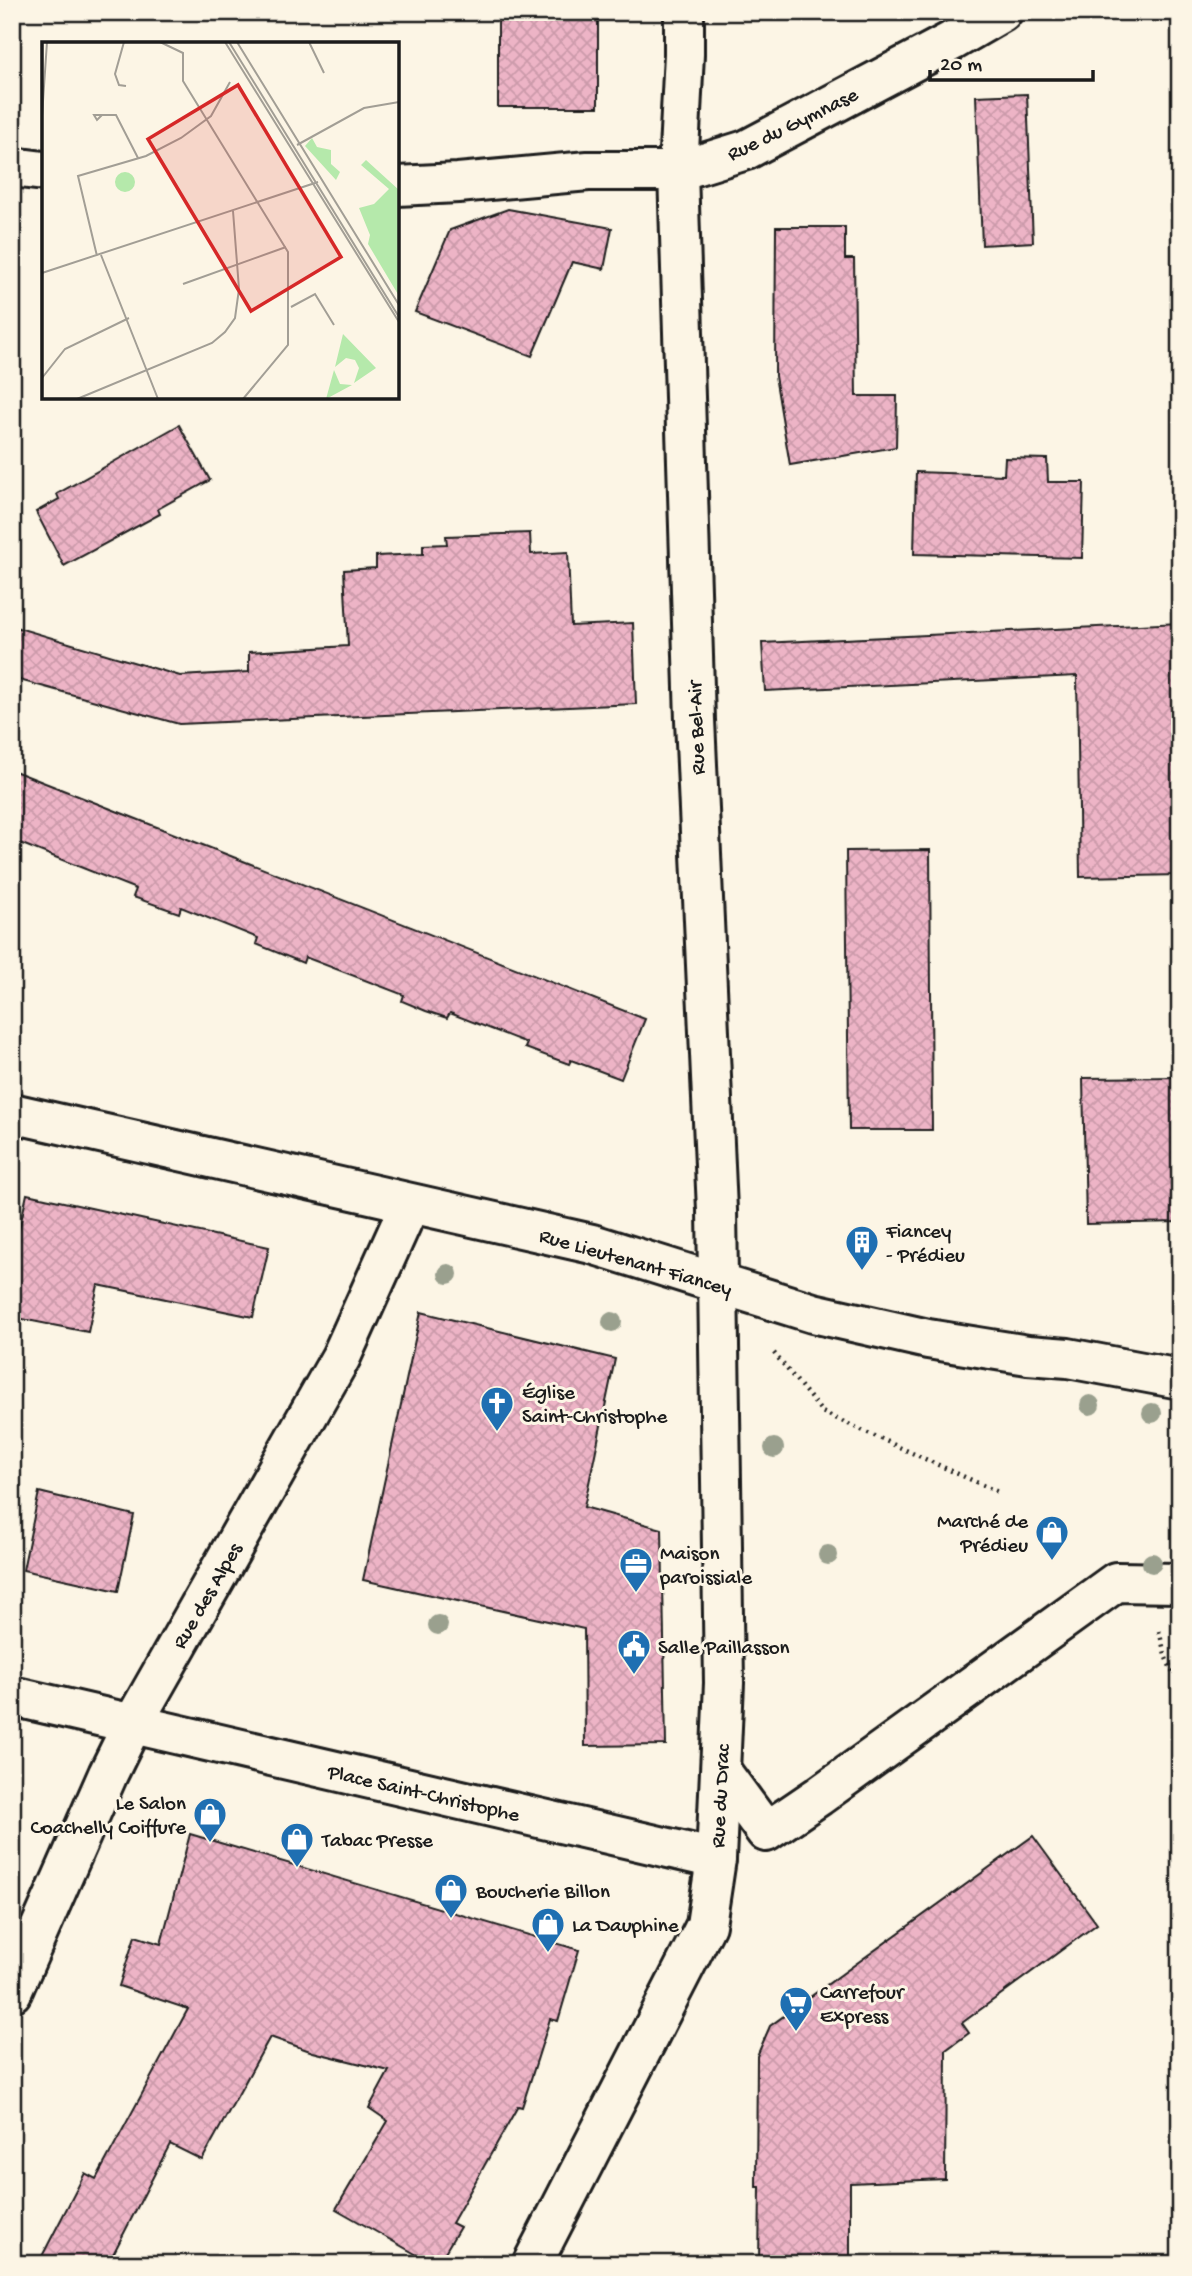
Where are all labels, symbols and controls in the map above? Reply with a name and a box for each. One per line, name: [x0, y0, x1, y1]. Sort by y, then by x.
scale bar: [930, 38, 1092, 82]
inset map: [42, 42, 399, 399]
text: 20 m: [940, 54, 982, 79]
street label: Rue du Gymnase: [724, 83, 864, 169]
street label: Rue Bel-Air: [684, 679, 713, 775]
place label: Fiancey - Prédieu: [885, 1221, 965, 1270]
building icon: Fiancey - Prédieu: [843, 1223, 881, 1272]
street label: Rue Lieutenant Fiancey: [536, 1225, 734, 1304]
place label: Église Saint-Christophe: [522, 1382, 669, 1431]
church icon: Église Saint-Christophe: [478, 1384, 516, 1433]
place label: Marché de Prédieu: [937, 1511, 1029, 1560]
shop icon: Marché de Prédieu: [1033, 1513, 1071, 1562]
street label: Rue des Alpes: [169, 1538, 250, 1654]
place label: Maison paroissiale: [659, 1543, 753, 1592]
office icon: Maison paroissiale: [617, 1545, 655, 1594]
public building icon: Salle Paillasson: [615, 1627, 653, 1676]
place label: Salle Paillasson: [658, 1637, 790, 1662]
street label: Rue du Drac: [707, 1743, 738, 1849]
street label: Place Saint-Christophe: [324, 1761, 523, 1830]
place label: Le Salon Coachelly Coiffure: [30, 1793, 187, 1842]
shop icon: Le Salon Coachelly Coiffure: [191, 1795, 229, 1844]
shop icon: Tabac Presse: [278, 1820, 316, 1869]
place label: Tabac Presse: [321, 1830, 434, 1855]
shop icon: Boucherie Billon: [432, 1871, 470, 1920]
place label: Boucherie Billon: [475, 1881, 610, 1906]
shop icon: La Dauphine: [529, 1905, 567, 1954]
place label: La Dauphine: [572, 1915, 680, 1940]
place label: Carrefour Express: [820, 1982, 905, 2031]
supermarket icon: Carrefour Express: [777, 1984, 815, 2033]

